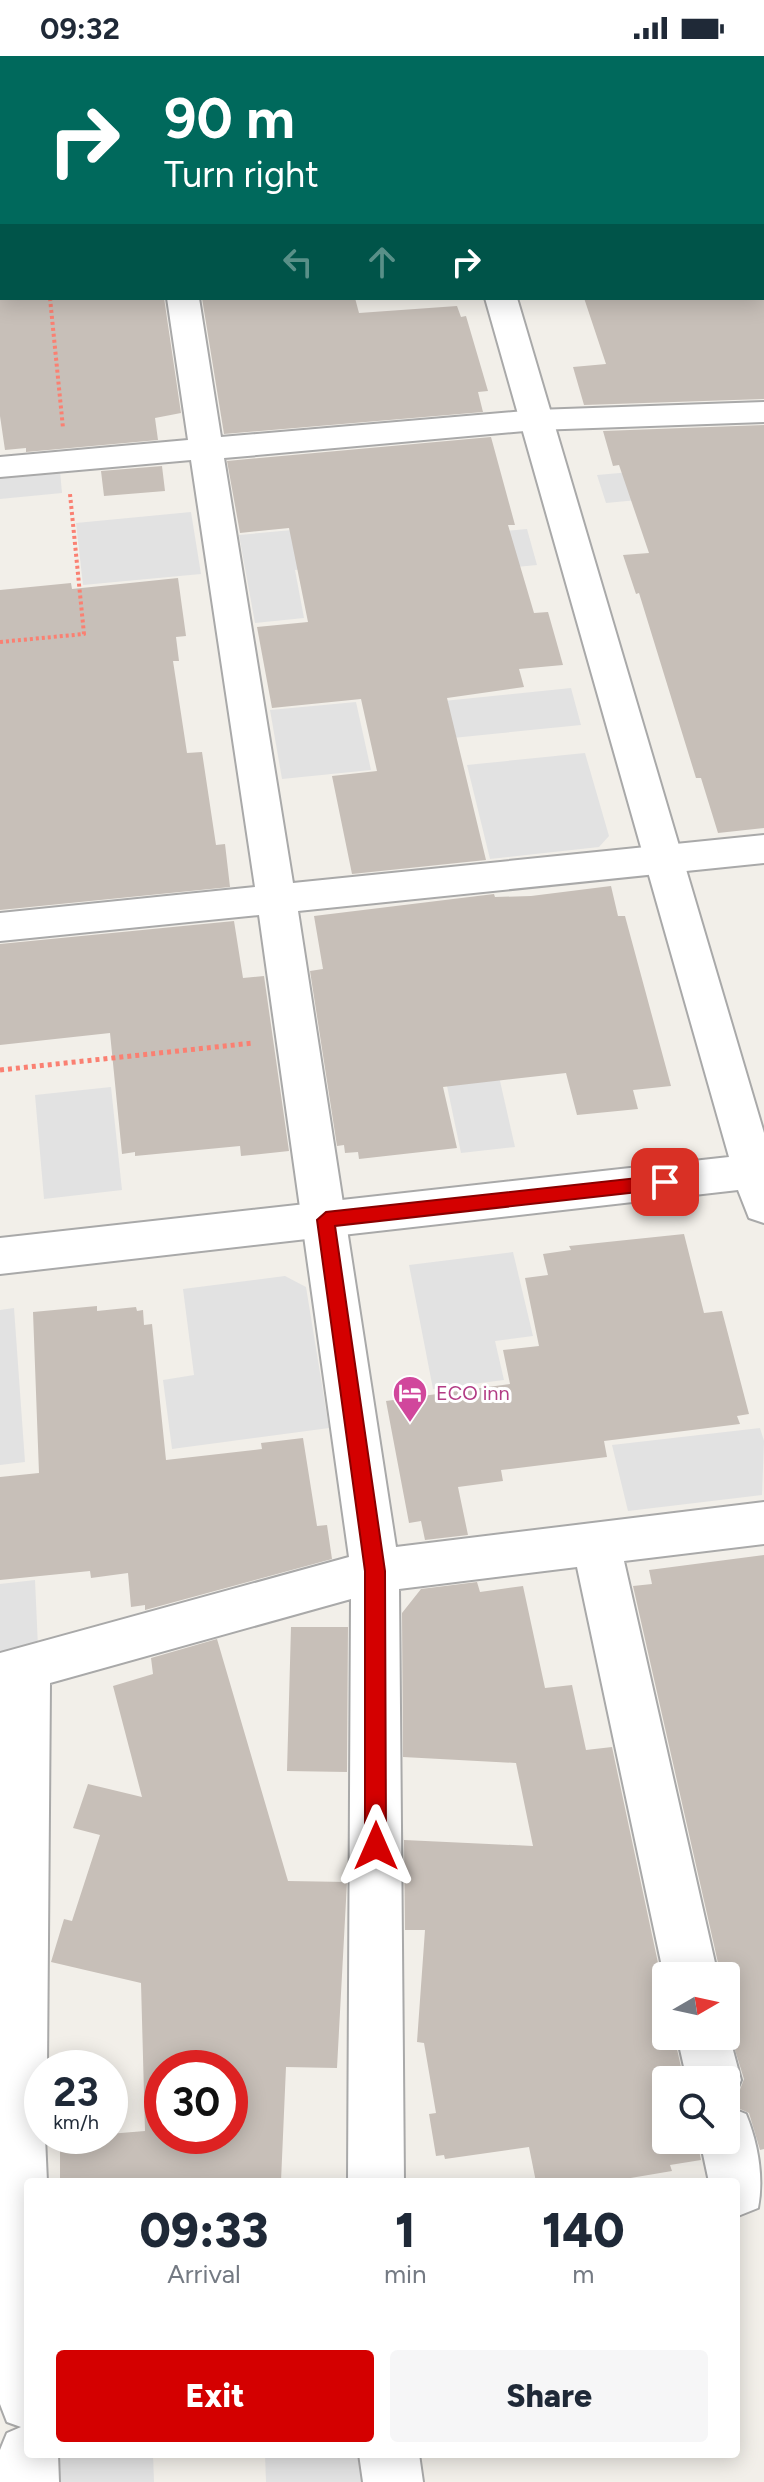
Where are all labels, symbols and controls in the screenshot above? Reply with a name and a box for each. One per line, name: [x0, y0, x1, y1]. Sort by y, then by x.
text: 09:32: [40, 10, 120, 47]
text: 90 m: [164, 85, 295, 152]
icon: right: [32, 88, 136, 192]
text: Turn right: [164, 153, 319, 196]
icon: left: [276, 240, 320, 284]
icon: ahead: [360, 240, 404, 284]
icon: right: [444, 240, 488, 284]
pin: [631, 1148, 699, 1216]
icon: arrive: [643, 1160, 687, 1204]
hotel icon: ECO inn: [391, 1374, 429, 1424]
place label: ECO inn: [436, 1381, 510, 1405]
position arrow: [334, 1804, 418, 1888]
north arrow: [652, 1962, 740, 2050]
map controls: [652, 1962, 740, 2154]
speed limit sign: 30: [144, 2050, 248, 2154]
button: search: [652, 2066, 740, 2154]
text: 23: [53, 2068, 99, 2116]
text: km/h: [53, 2110, 99, 2134]
text: 09:33: [140, 2201, 268, 2259]
text: 1: [395, 2201, 415, 2259]
text: 140: [542, 2201, 624, 2259]
text: Arrival: [167, 2258, 241, 2290]
text: min: [384, 2258, 427, 2290]
text: m: [572, 2258, 594, 2290]
button: Exit: [56, 2350, 374, 2442]
button: Share: [390, 2350, 708, 2442]

